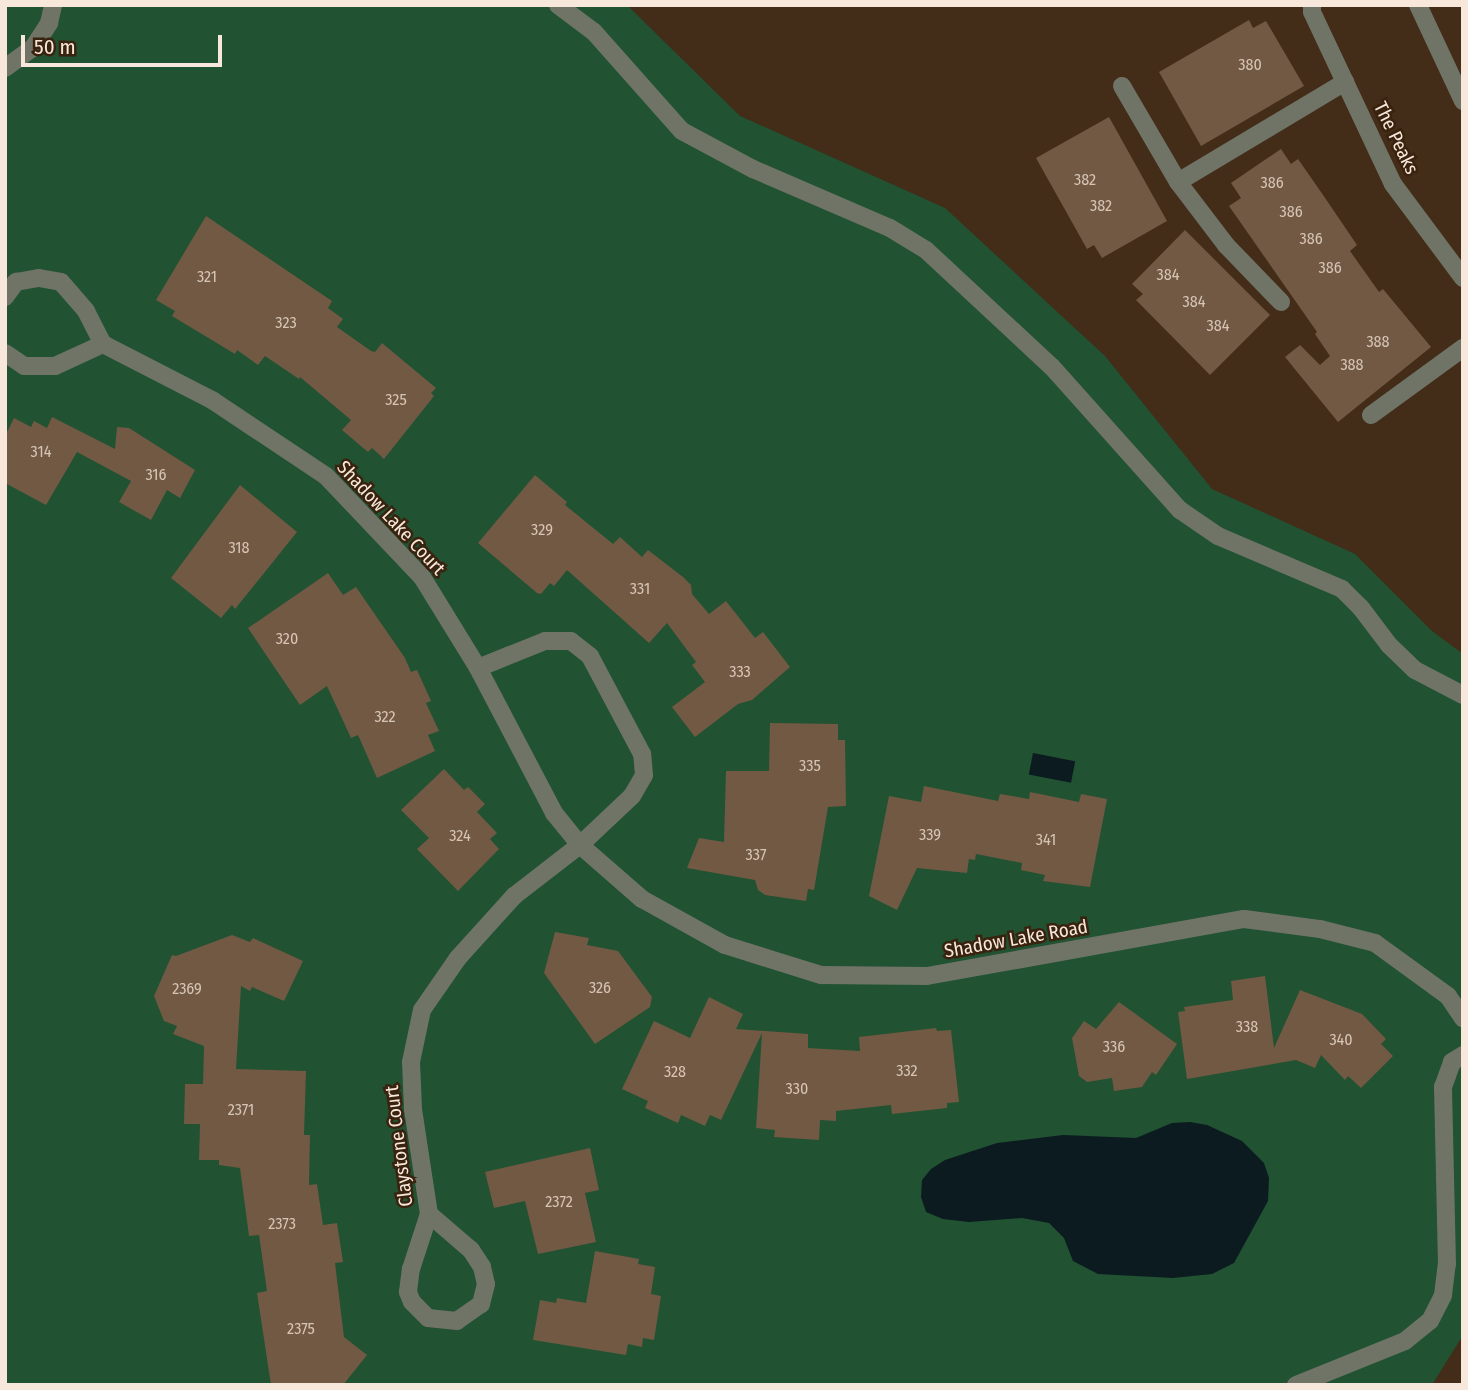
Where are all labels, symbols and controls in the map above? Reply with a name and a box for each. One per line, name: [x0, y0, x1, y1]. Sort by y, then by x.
scale bar: [24, 21, 226, 65]
text: 50 m: [34, 34, 76, 60]
house number: 380: [1238, 55, 1262, 75]
street label: The Peaks: [1369, 98, 1423, 178]
house number: 382: [1074, 170, 1096, 190]
house number: 386: [1260, 173, 1284, 193]
house number: 382: [1090, 196, 1112, 216]
house number: 386: [1279, 202, 1303, 222]
house number: 386: [1299, 229, 1323, 249]
house number: 386: [1318, 258, 1342, 278]
house number: 384: [1157, 265, 1179, 285]
house number: 321: [197, 267, 217, 287]
house number: 384: [1183, 292, 1205, 312]
house number: 323: [275, 313, 297, 333]
house number: 384: [1207, 316, 1229, 336]
house number: 388: [1366, 332, 1390, 352]
house number: 388: [1340, 355, 1364, 375]
house number: 325: [385, 390, 407, 410]
house number: 314: [31, 442, 51, 462]
street label: Shadow Lake Court: [332, 456, 450, 580]
house number: 316: [145, 465, 167, 485]
house number: 329: [531, 520, 553, 540]
house number: 318: [228, 538, 250, 558]
house number: 331: [630, 579, 650, 599]
house number: 320: [276, 629, 298, 649]
house number: 333: [729, 662, 751, 682]
house number: 322: [374, 707, 396, 727]
house number: 335: [799, 756, 821, 776]
house number: 339: [919, 825, 941, 845]
house number: 324: [449, 826, 471, 846]
house number: 341: [1036, 830, 1056, 850]
house number: 337: [746, 845, 766, 865]
street label: Shadow Lake Road: [942, 915, 1090, 963]
house number: 326: [589, 978, 611, 998]
house number: 2369: [172, 979, 202, 999]
house number: 338: [1236, 1017, 1258, 1037]
house number: 340: [1329, 1030, 1353, 1050]
house number: 336: [1103, 1037, 1125, 1057]
house number: 332: [896, 1061, 918, 1081]
house number: 328: [664, 1062, 686, 1082]
house number: 330: [786, 1079, 808, 1099]
street label: Claystone Court: [380, 1084, 418, 1208]
house number: 2371: [228, 1100, 254, 1120]
house number: 2372: [545, 1192, 573, 1212]
house number: 2373: [268, 1214, 296, 1234]
house number: 2375: [287, 1319, 315, 1339]

